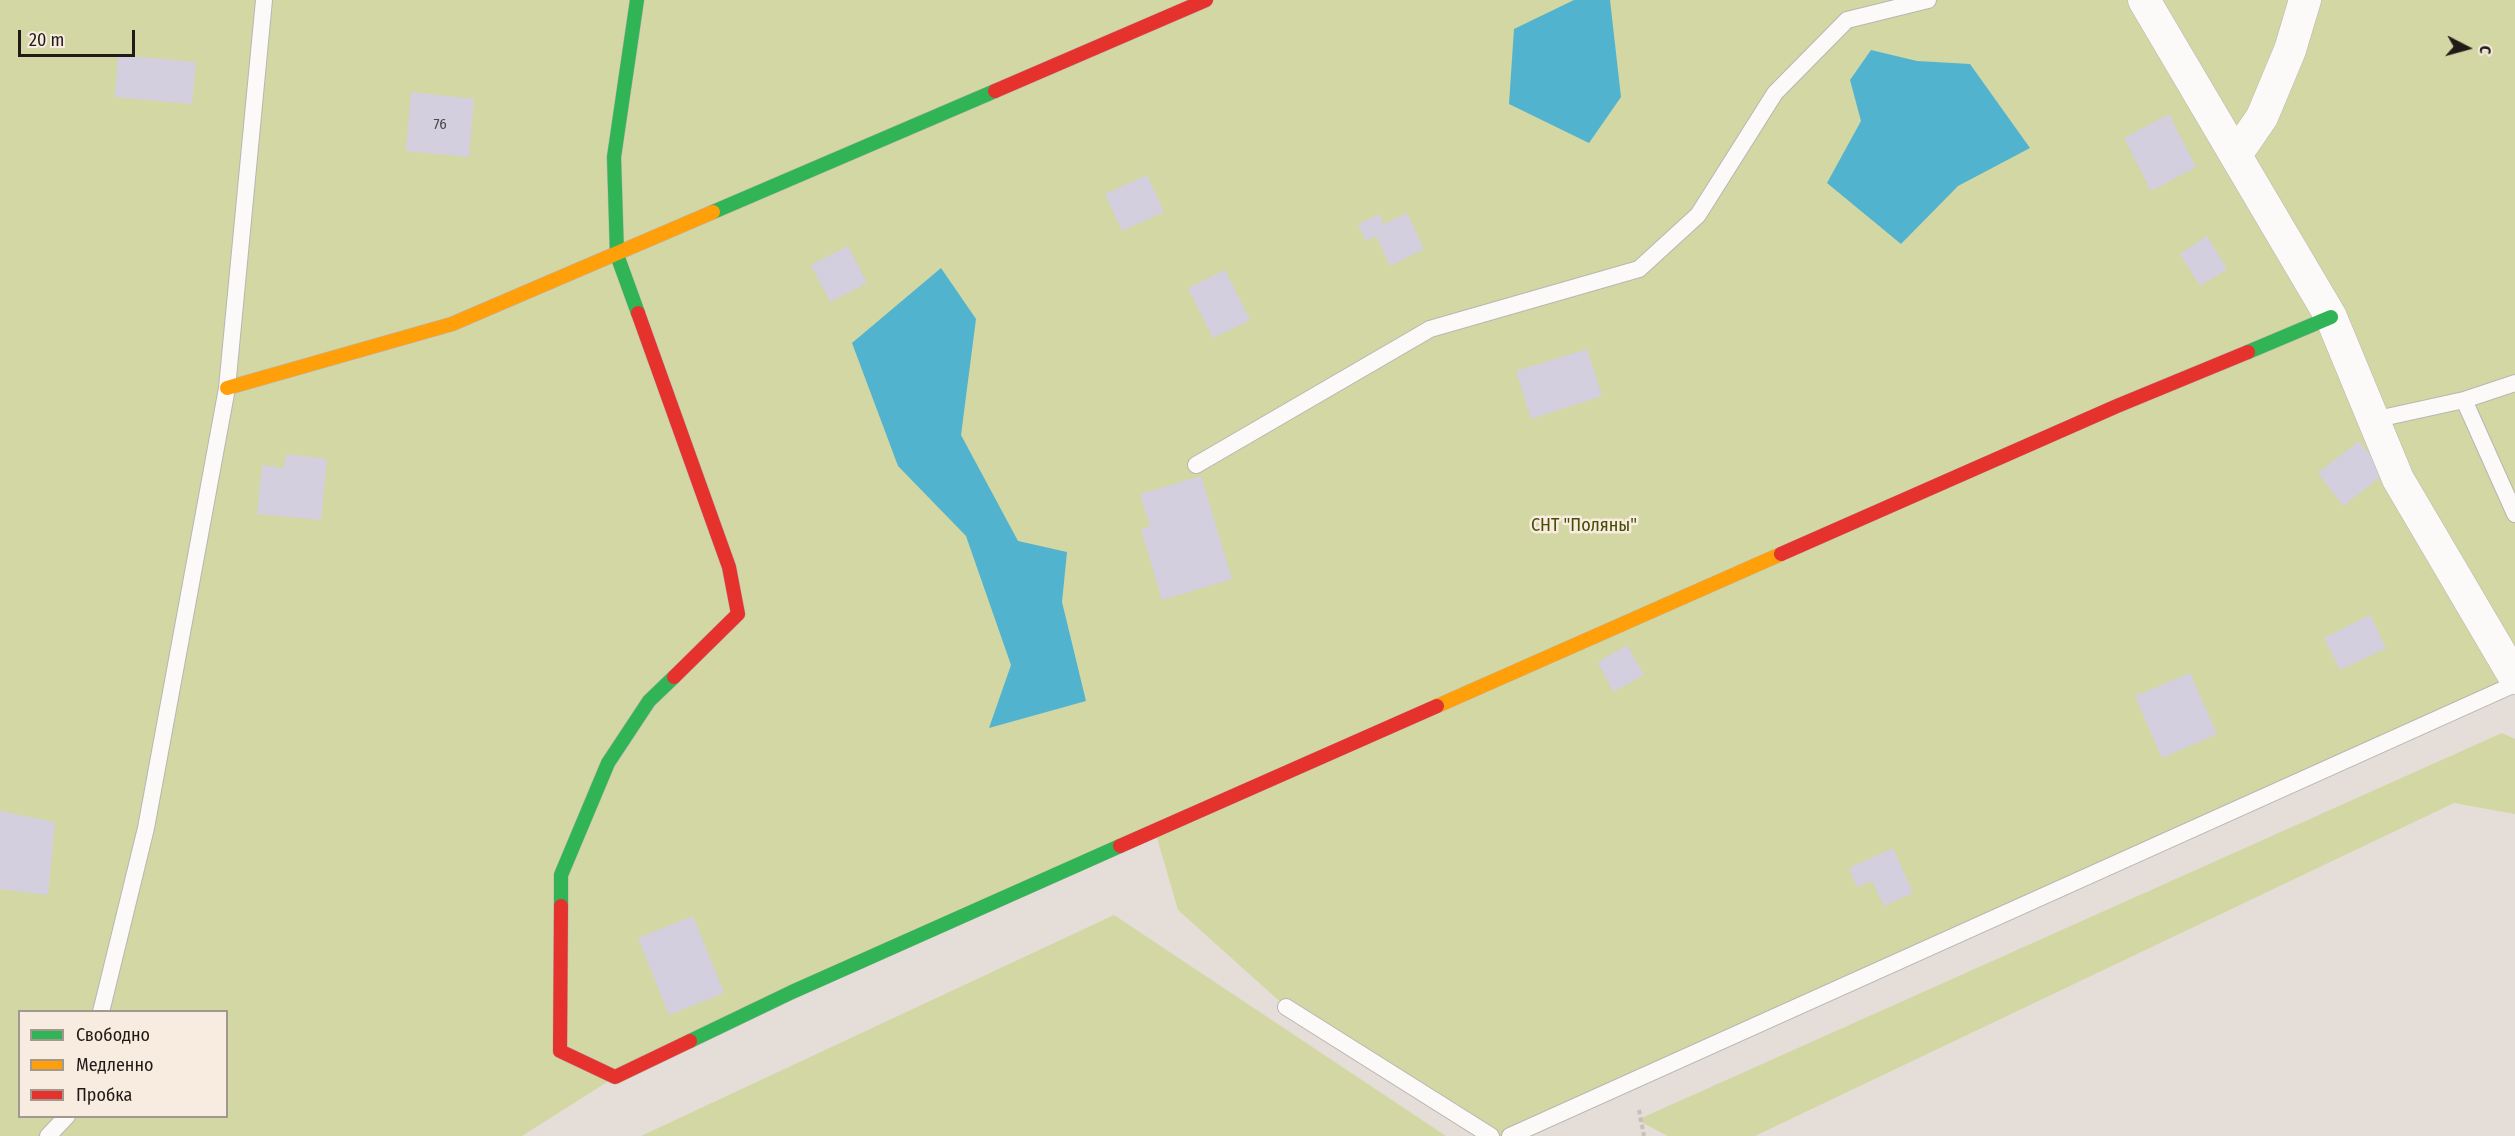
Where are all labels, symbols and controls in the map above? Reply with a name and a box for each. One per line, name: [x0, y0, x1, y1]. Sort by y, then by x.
scale bar: [21, 18, 138, 56]
north arrow: [2437, 18, 2497, 78]
text: 20 m: [29, 29, 64, 51]
text: С: [2476, 45, 2495, 55]
house number: 76: [433, 116, 447, 134]
park label: СНТ "Поляны": [1531, 515, 1637, 537]
legend: [18, 1010, 228, 1118]
text: Свободно: [76, 1024, 150, 1046]
text: Медленно: [76, 1054, 154, 1076]
text: Пробка: [76, 1084, 132, 1106]

